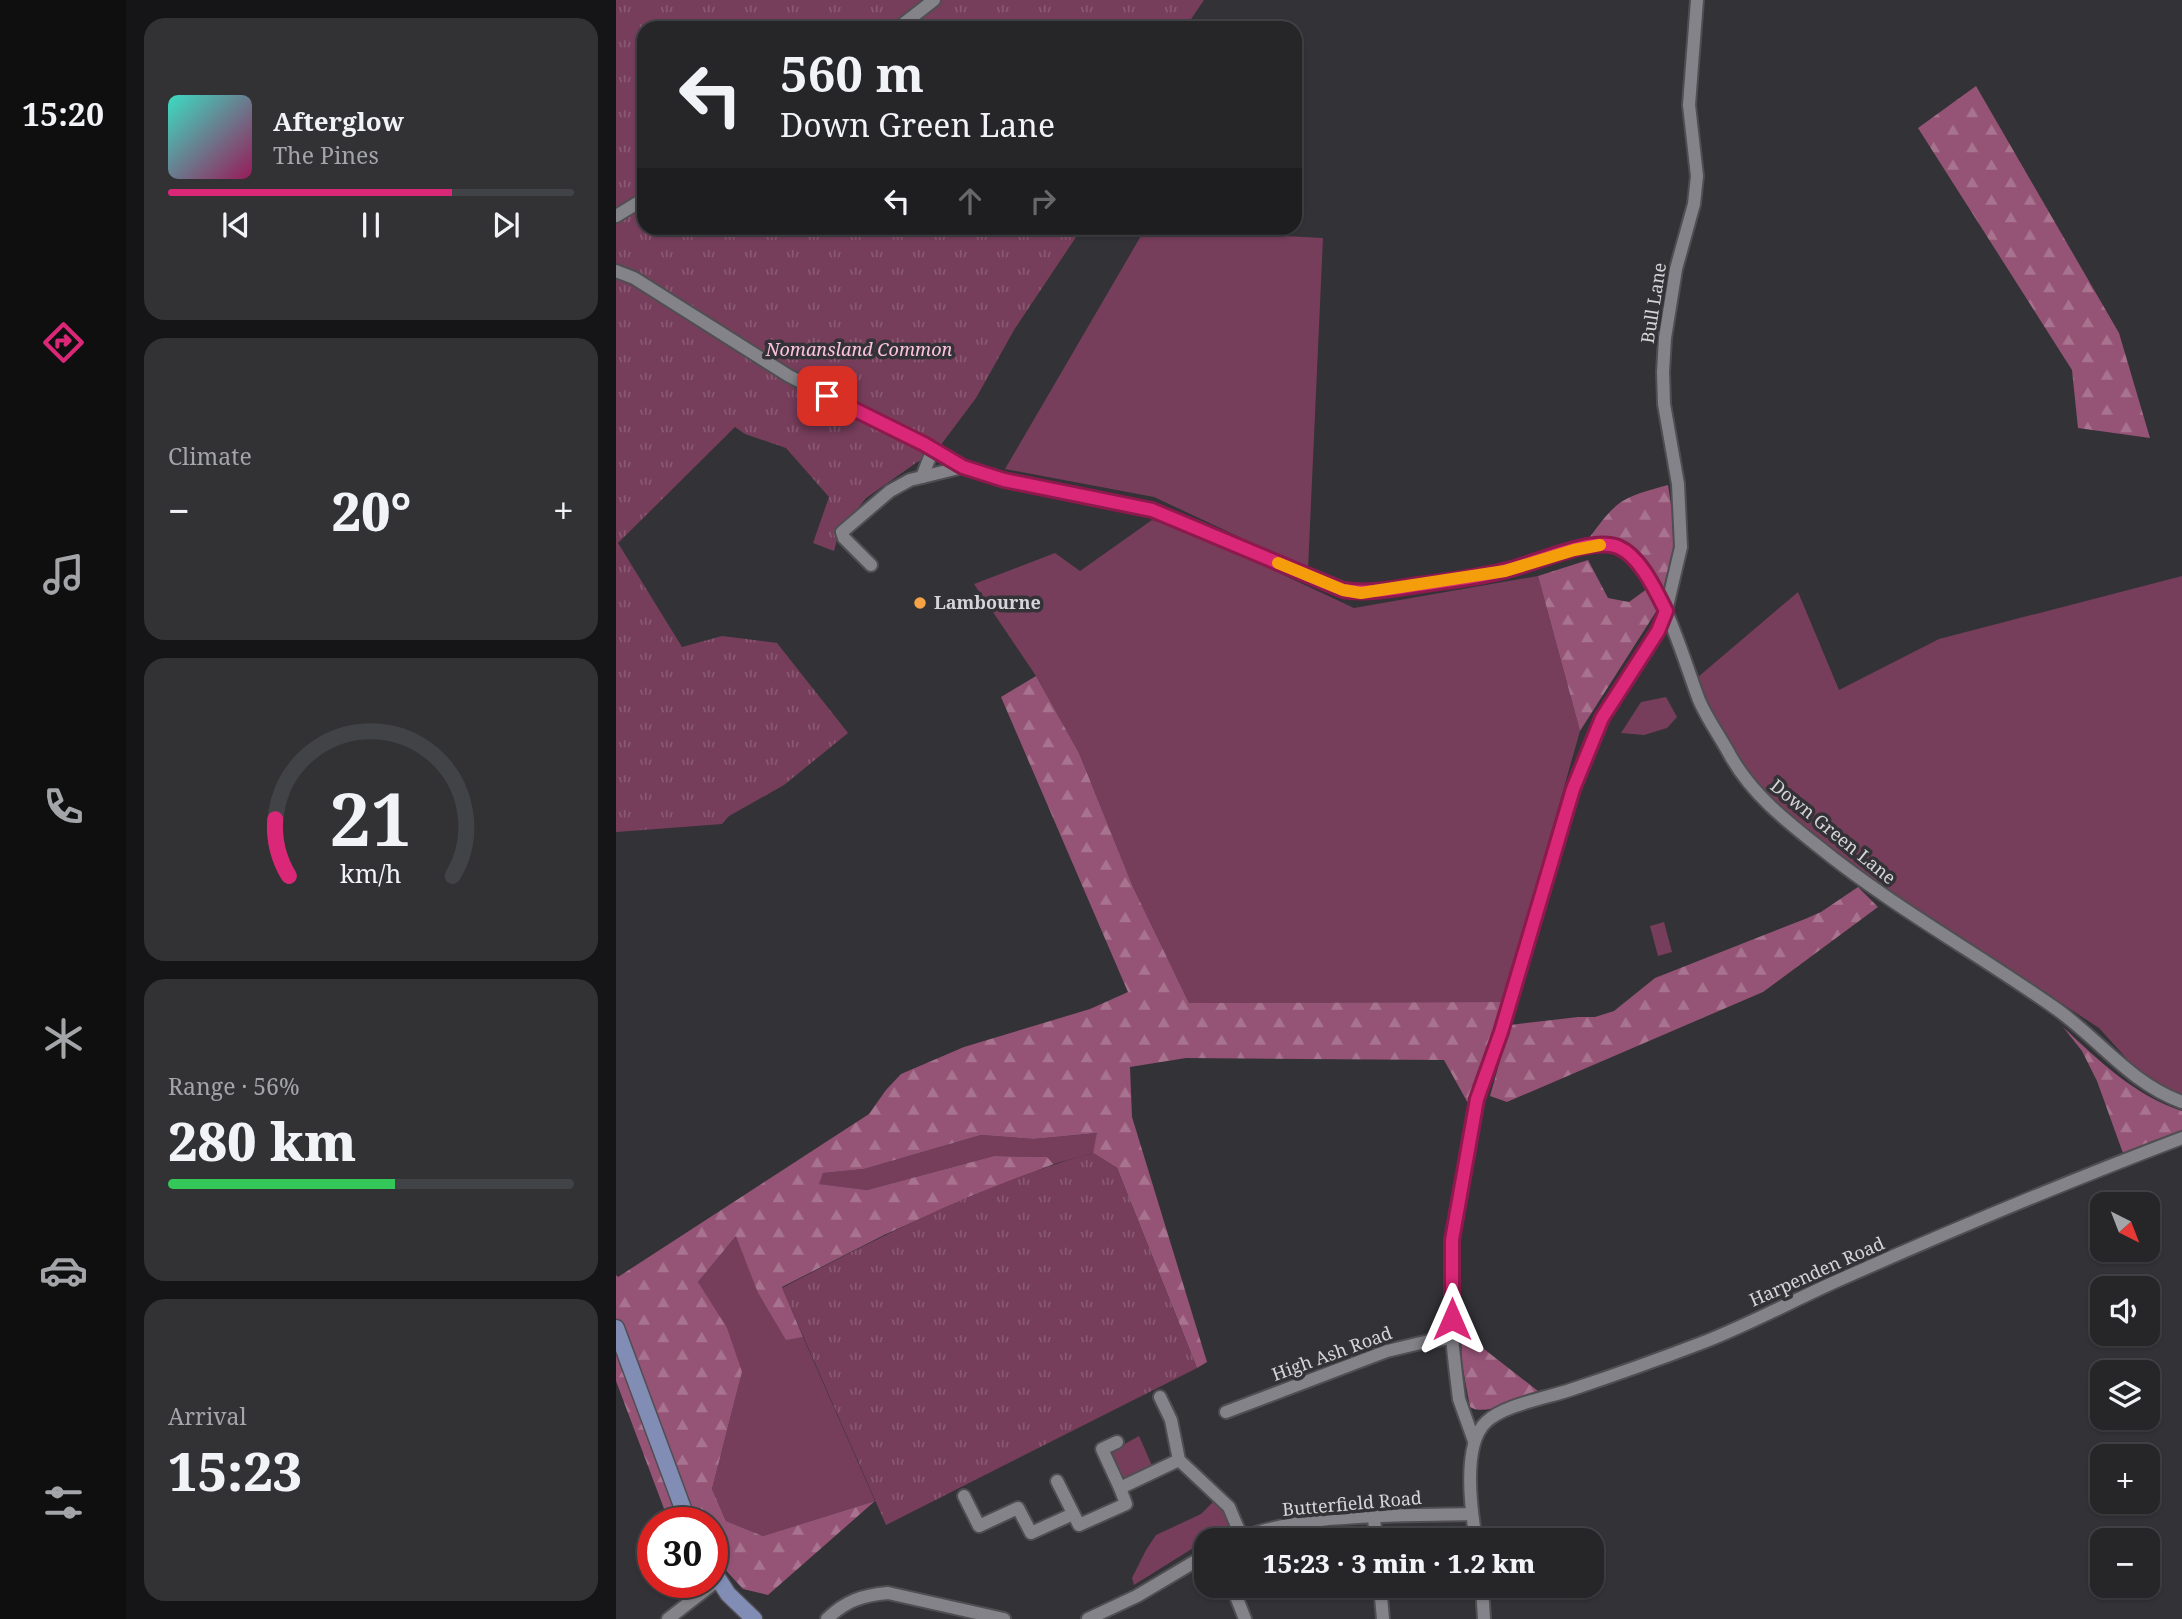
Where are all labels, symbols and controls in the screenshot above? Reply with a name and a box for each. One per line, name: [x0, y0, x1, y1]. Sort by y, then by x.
text: 560 m: [780, 40, 924, 106]
icon: left: [665, 49, 756, 140]
text: 15:20: [22, 92, 104, 135]
text: Afterglow: [273, 103, 404, 139]
text: Down Green Lane: [780, 103, 1055, 146]
text: The Pines: [273, 139, 379, 171]
icon: left: [878, 182, 916, 220]
icon: ahead: [951, 182, 989, 220]
icon: right: [1024, 182, 1062, 220]
icon: previous: [217, 206, 255, 244]
icon: pause: [352, 206, 390, 244]
icon: next: [487, 206, 525, 244]
street label: Bull Lane: [1635, 261, 1671, 345]
icon: directions: [39, 318, 88, 367]
park label: Nomansland Common: [765, 337, 952, 361]
pin: [797, 366, 857, 426]
icon: arrive: [808, 377, 846, 415]
text: Climate: [168, 440, 252, 472]
text: 20°: [331, 475, 411, 546]
text: −: [168, 484, 190, 536]
text: +: [553, 484, 574, 536]
icon: music: [39, 550, 88, 599]
place label: Lambourne: [934, 590, 1041, 614]
marker: Lambourne: [912, 595, 928, 611]
text: 21: [330, 768, 412, 867]
street label: Down Green Lane: [1766, 773, 1901, 889]
icon: phone: [39, 782, 88, 831]
text: km/h: [340, 855, 402, 889]
icon: climate: [39, 1014, 88, 1063]
text: Range · 56%: [168, 1070, 300, 1102]
text: 280 km: [168, 1105, 356, 1176]
north arrow: [2090, 1192, 2160, 1262]
map controls: [2090, 1192, 2160, 1598]
street label: Harpenden Road: [1745, 1231, 1888, 1312]
icon: car: [39, 1246, 88, 1295]
button: sound: [2090, 1276, 2160, 1346]
position arrow: [1415, 1282, 1489, 1356]
street label: High Ash Road: [1268, 1320, 1395, 1386]
button: layers: [2090, 1360, 2160, 1430]
text: Arrival: [168, 1400, 247, 1432]
text: 15:23: [168, 1435, 302, 1506]
button: +: [2090, 1444, 2160, 1514]
icon: filters: [39, 1478, 88, 1527]
street label: Butterfield Road: [1281, 1485, 1423, 1521]
speed limit sign: 30: [637, 1507, 728, 1598]
button: −: [2090, 1528, 2160, 1598]
text: 15:23 · 3 min · 1.2 km: [1263, 1545, 1535, 1581]

